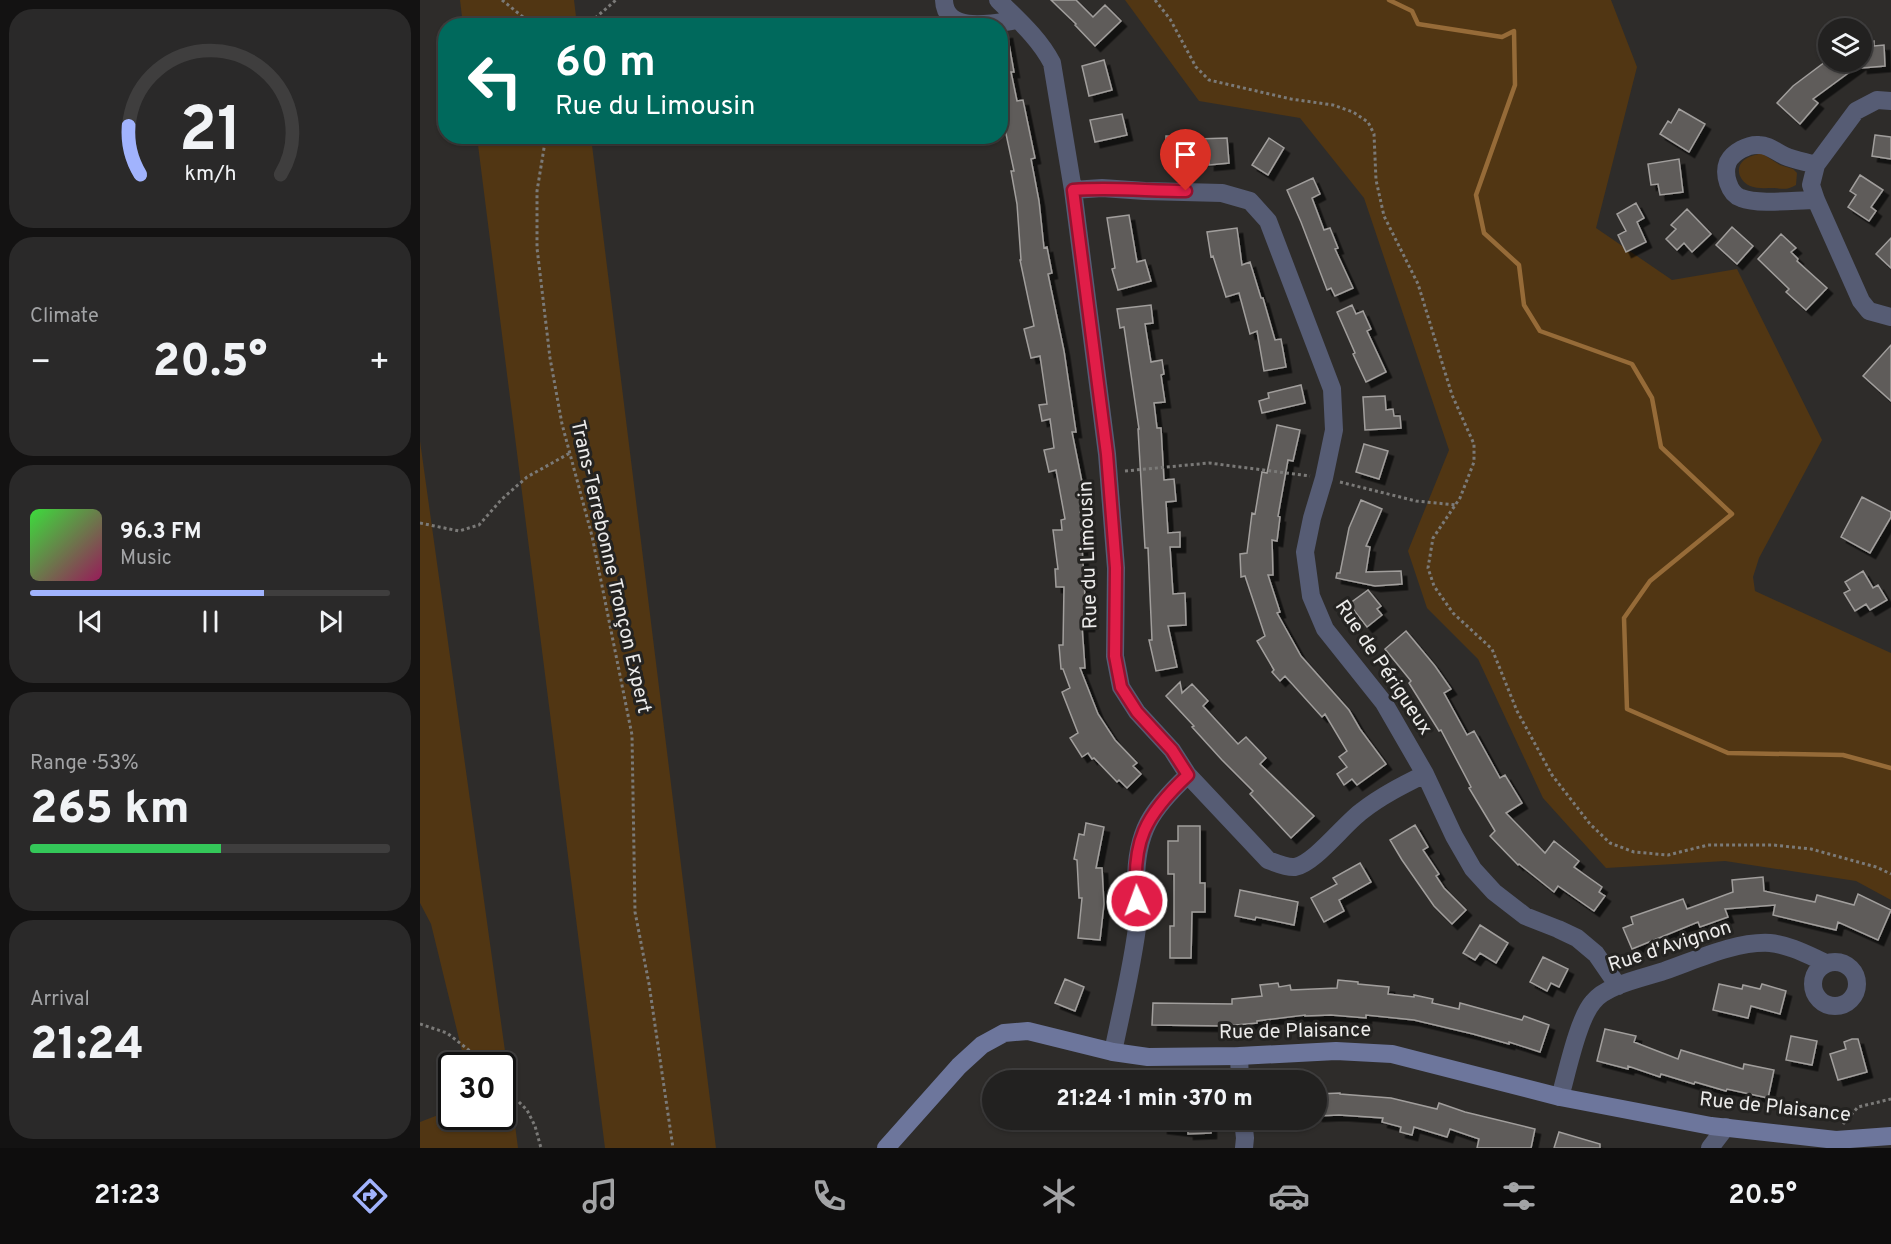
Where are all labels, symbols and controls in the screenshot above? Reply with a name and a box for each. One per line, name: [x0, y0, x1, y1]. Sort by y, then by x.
map controls: [1818, 18, 1872, 72]
button: layers: [1818, 18, 1872, 72]
text: 60 m: [555, 38, 656, 91]
icon: left: [456, 42, 534, 120]
text: Rue du Limousin: [555, 90, 755, 124]
text: 21: [178, 95, 242, 174]
pin: [1160, 129, 1211, 191]
icon: arrive: [1169, 138, 1202, 171]
text: km/h: [184, 162, 236, 189]
text: Climate: [30, 304, 99, 330]
text: 20.5°: [153, 335, 267, 392]
text: −: [30, 343, 51, 385]
text: +: [369, 343, 390, 385]
street label: Trans-Terrebonne Tronçon Expert: [564, 418, 656, 716]
street label: Rue du Limousin: [1073, 480, 1105, 630]
text: 96.3 FM: [120, 519, 202, 546]
text: Music: [120, 546, 172, 572]
street label: Rue de Périgueux: [1328, 595, 1438, 741]
icon: previous: [74, 605, 107, 638]
icon: pause: [194, 605, 227, 638]
icon: next: [314, 605, 347, 638]
text: Range · 53%: [30, 751, 139, 777]
text: 265 km: [30, 782, 190, 839]
position arrow: [1105, 869, 1169, 933]
street label: Rue d'Avignon: [1605, 915, 1735, 979]
text: Arrival: [30, 987, 90, 1013]
text: 21:24: [30, 1018, 144, 1075]
street label: Rue de Plaisance: [1219, 1018, 1371, 1046]
speed limit sign: 30: [438, 1052, 516, 1130]
text: 21:24 · 1 min · 370 m: [1056, 1086, 1253, 1113]
street label: Rue de Plaisance: [1698, 1087, 1852, 1129]
icon: directions: [349, 1175, 391, 1217]
icon: music: [579, 1175, 621, 1217]
icon: phone: [808, 1175, 850, 1217]
icon: climate: [1038, 1175, 1080, 1217]
icon: car: [1268, 1175, 1310, 1217]
icon: filters: [1498, 1175, 1540, 1217]
text: 21:23: [94, 1179, 161, 1213]
text: 20.5°: [1728, 1179, 1797, 1213]

